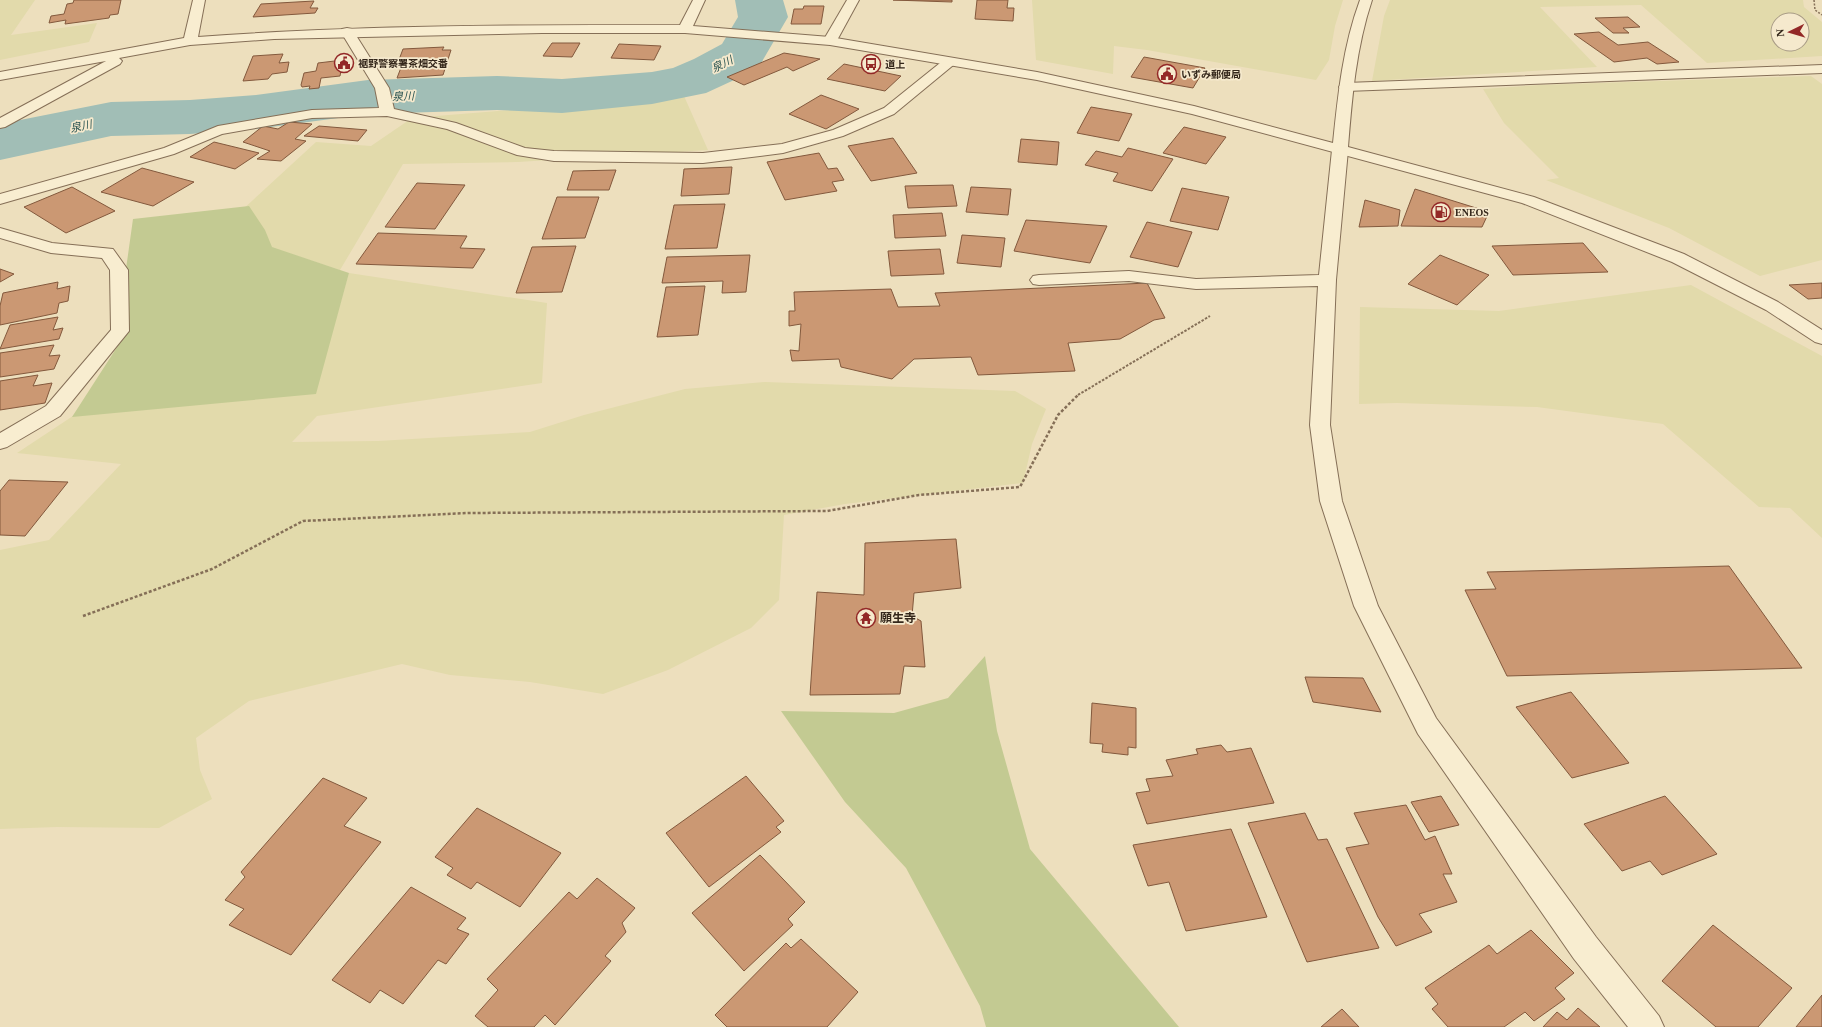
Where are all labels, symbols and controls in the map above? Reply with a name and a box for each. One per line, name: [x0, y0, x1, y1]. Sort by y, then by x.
north arrow: [1770, 12, 1810, 52]
text: N: [1774, 28, 1786, 37]
public building icon: 裾野警察署茶畑交番: [333, 52, 355, 74]
water label: 泉川: [709, 53, 735, 74]
bus stop icon: 道上: [860, 53, 882, 75]
place label: 裾野警察署茶畑交番: [358, 58, 448, 69]
place label: 道上: [885, 59, 905, 70]
public building icon: いずみ郵便局: [1156, 63, 1178, 85]
place label: いずみ郵便局: [1181, 69, 1241, 80]
water label: 泉川: [392, 90, 415, 102]
water label: 泉川: [69, 118, 94, 134]
fuel station icon: ENEOS: [1430, 201, 1452, 223]
place label: ENEOS: [1455, 207, 1489, 218]
temple icon: 願生寺: [855, 607, 877, 629]
place label: 願生寺: [880, 611, 916, 625]

